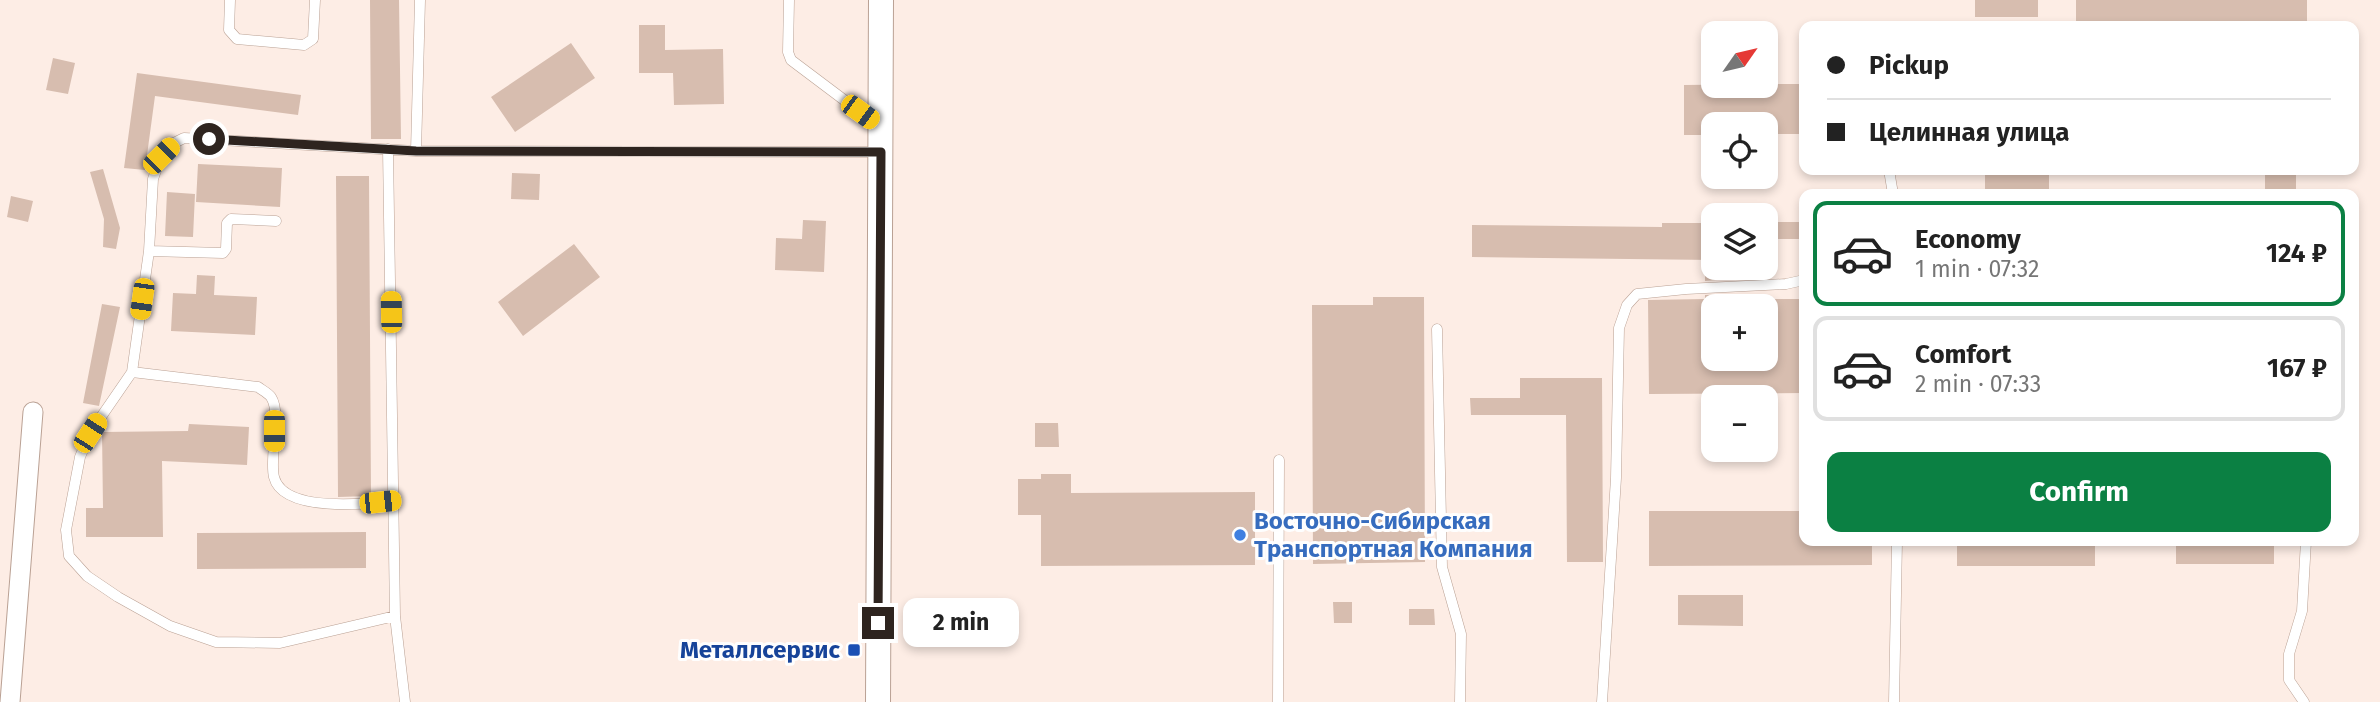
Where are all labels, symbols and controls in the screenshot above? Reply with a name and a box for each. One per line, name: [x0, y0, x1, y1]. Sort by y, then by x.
north arrow: [1701, 21, 1778, 98]
map controls: [1701, 21, 1778, 462]
text: Pickup: [1869, 50, 1949, 81]
car: [837, 91, 884, 133]
button: locate: [1701, 112, 1778, 189]
text: Целинная улица: [1869, 117, 2069, 148]
route start: [193, 123, 225, 155]
car: [139, 134, 184, 178]
button: layers: [1701, 203, 1778, 280]
icon: car: [1831, 222, 1894, 285]
text: Economy: [1915, 224, 2021, 255]
text: 124 ₽: [2266, 238, 2327, 269]
text: 1 min · 07:32: [1915, 255, 2039, 283]
car: [129, 277, 156, 321]
car: [381, 291, 402, 333]
button: +: [1701, 294, 1778, 371]
icon: car: [1831, 337, 1894, 400]
text: Comfort: [1915, 339, 2011, 370]
text: 167 ₽: [2267, 353, 2327, 384]
text: 2 min · 07:33: [1915, 370, 2041, 398]
button: −: [1701, 385, 1778, 462]
car: [70, 410, 111, 456]
car: [264, 410, 285, 452]
button: Confirm: [1827, 452, 2331, 532]
car: [359, 489, 402, 515]
place label: Восточно-Сибирская Транспортная Компания: [1254, 507, 1533, 563]
marker: Восточно-Сибирская Транспортная Компания: [1232, 527, 1248, 543]
callout: 2 min: [903, 598, 1018, 648]
route end: [862, 607, 894, 639]
text: 2 min: [933, 608, 989, 636]
place label: Металлсервис: [680, 636, 840, 664]
marker: Металлсервис: [846, 642, 862, 658]

